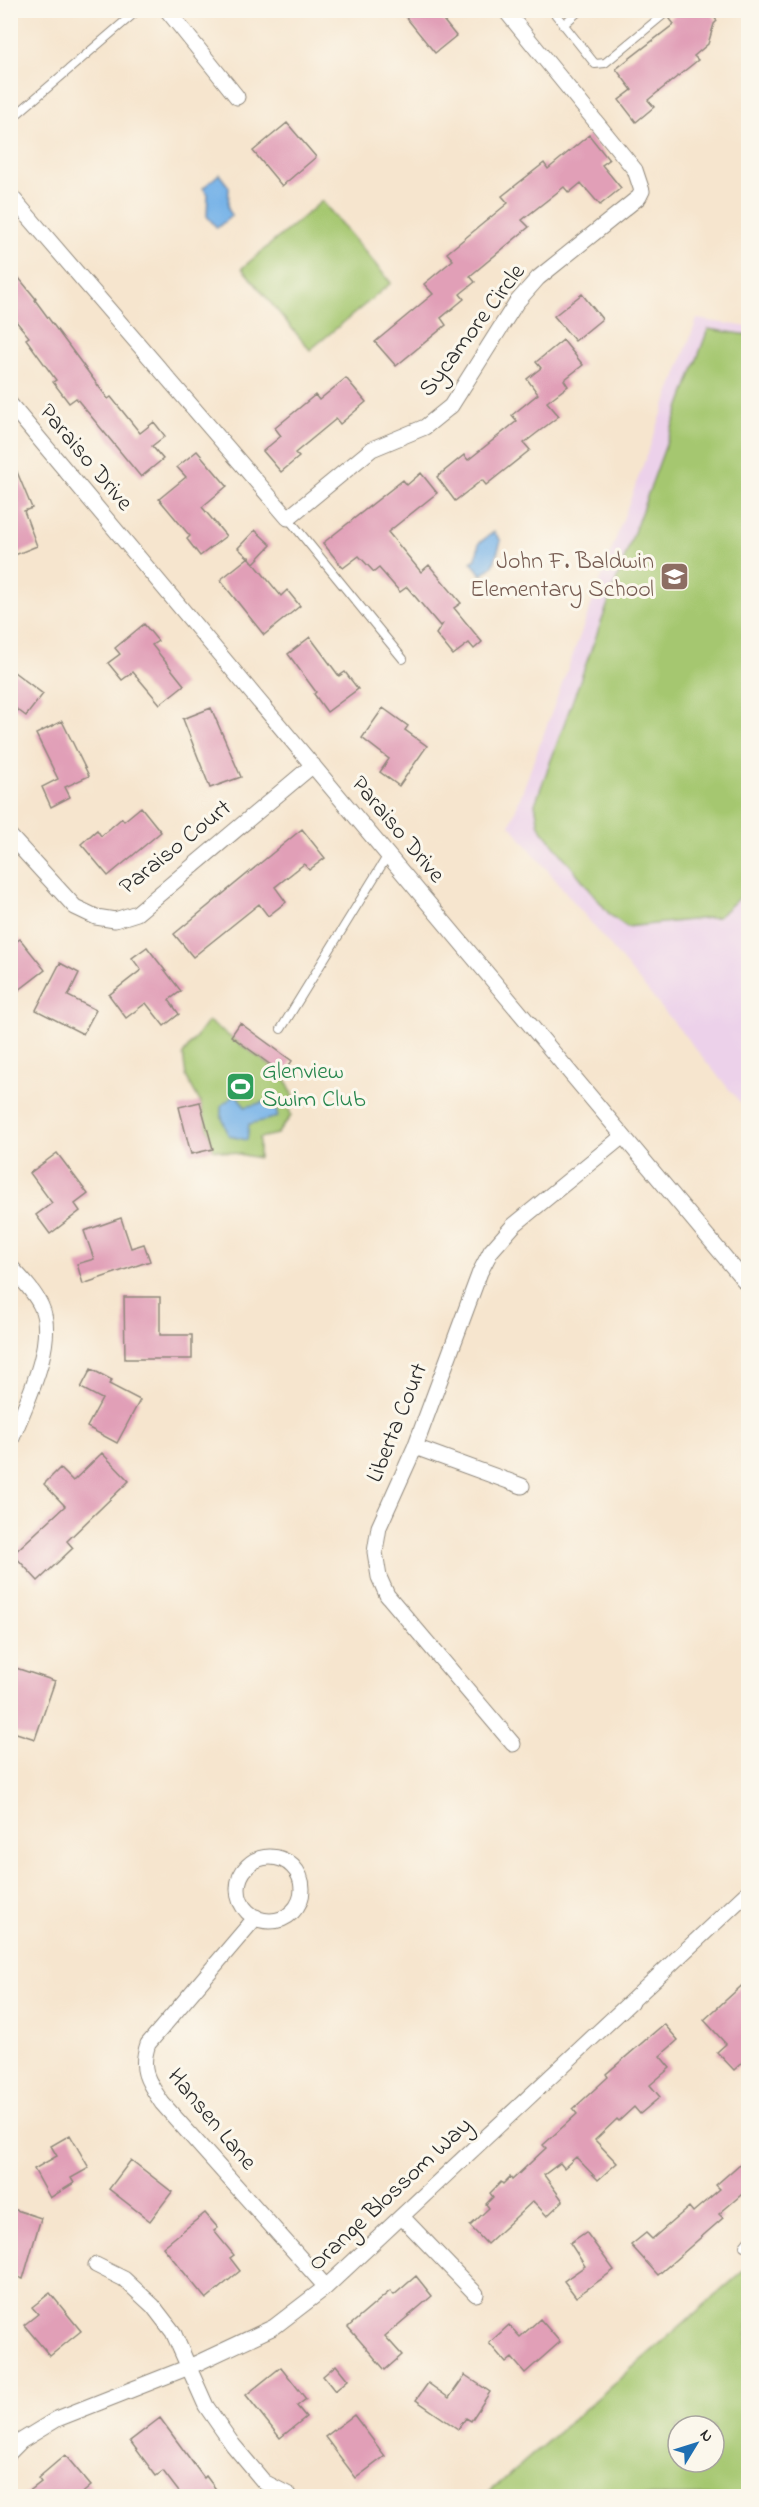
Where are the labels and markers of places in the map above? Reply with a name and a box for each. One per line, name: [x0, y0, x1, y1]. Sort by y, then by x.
place label: John F. Baldwin Elementary School: [470, 545, 654, 609]
school or university icon: John F. Baldwin Elementary School: [659, 560, 691, 592]
place label: Glenview Swim Club: [262, 1055, 366, 1118]
sports icon: Glenview Swim Club: [225, 1070, 257, 1102]

